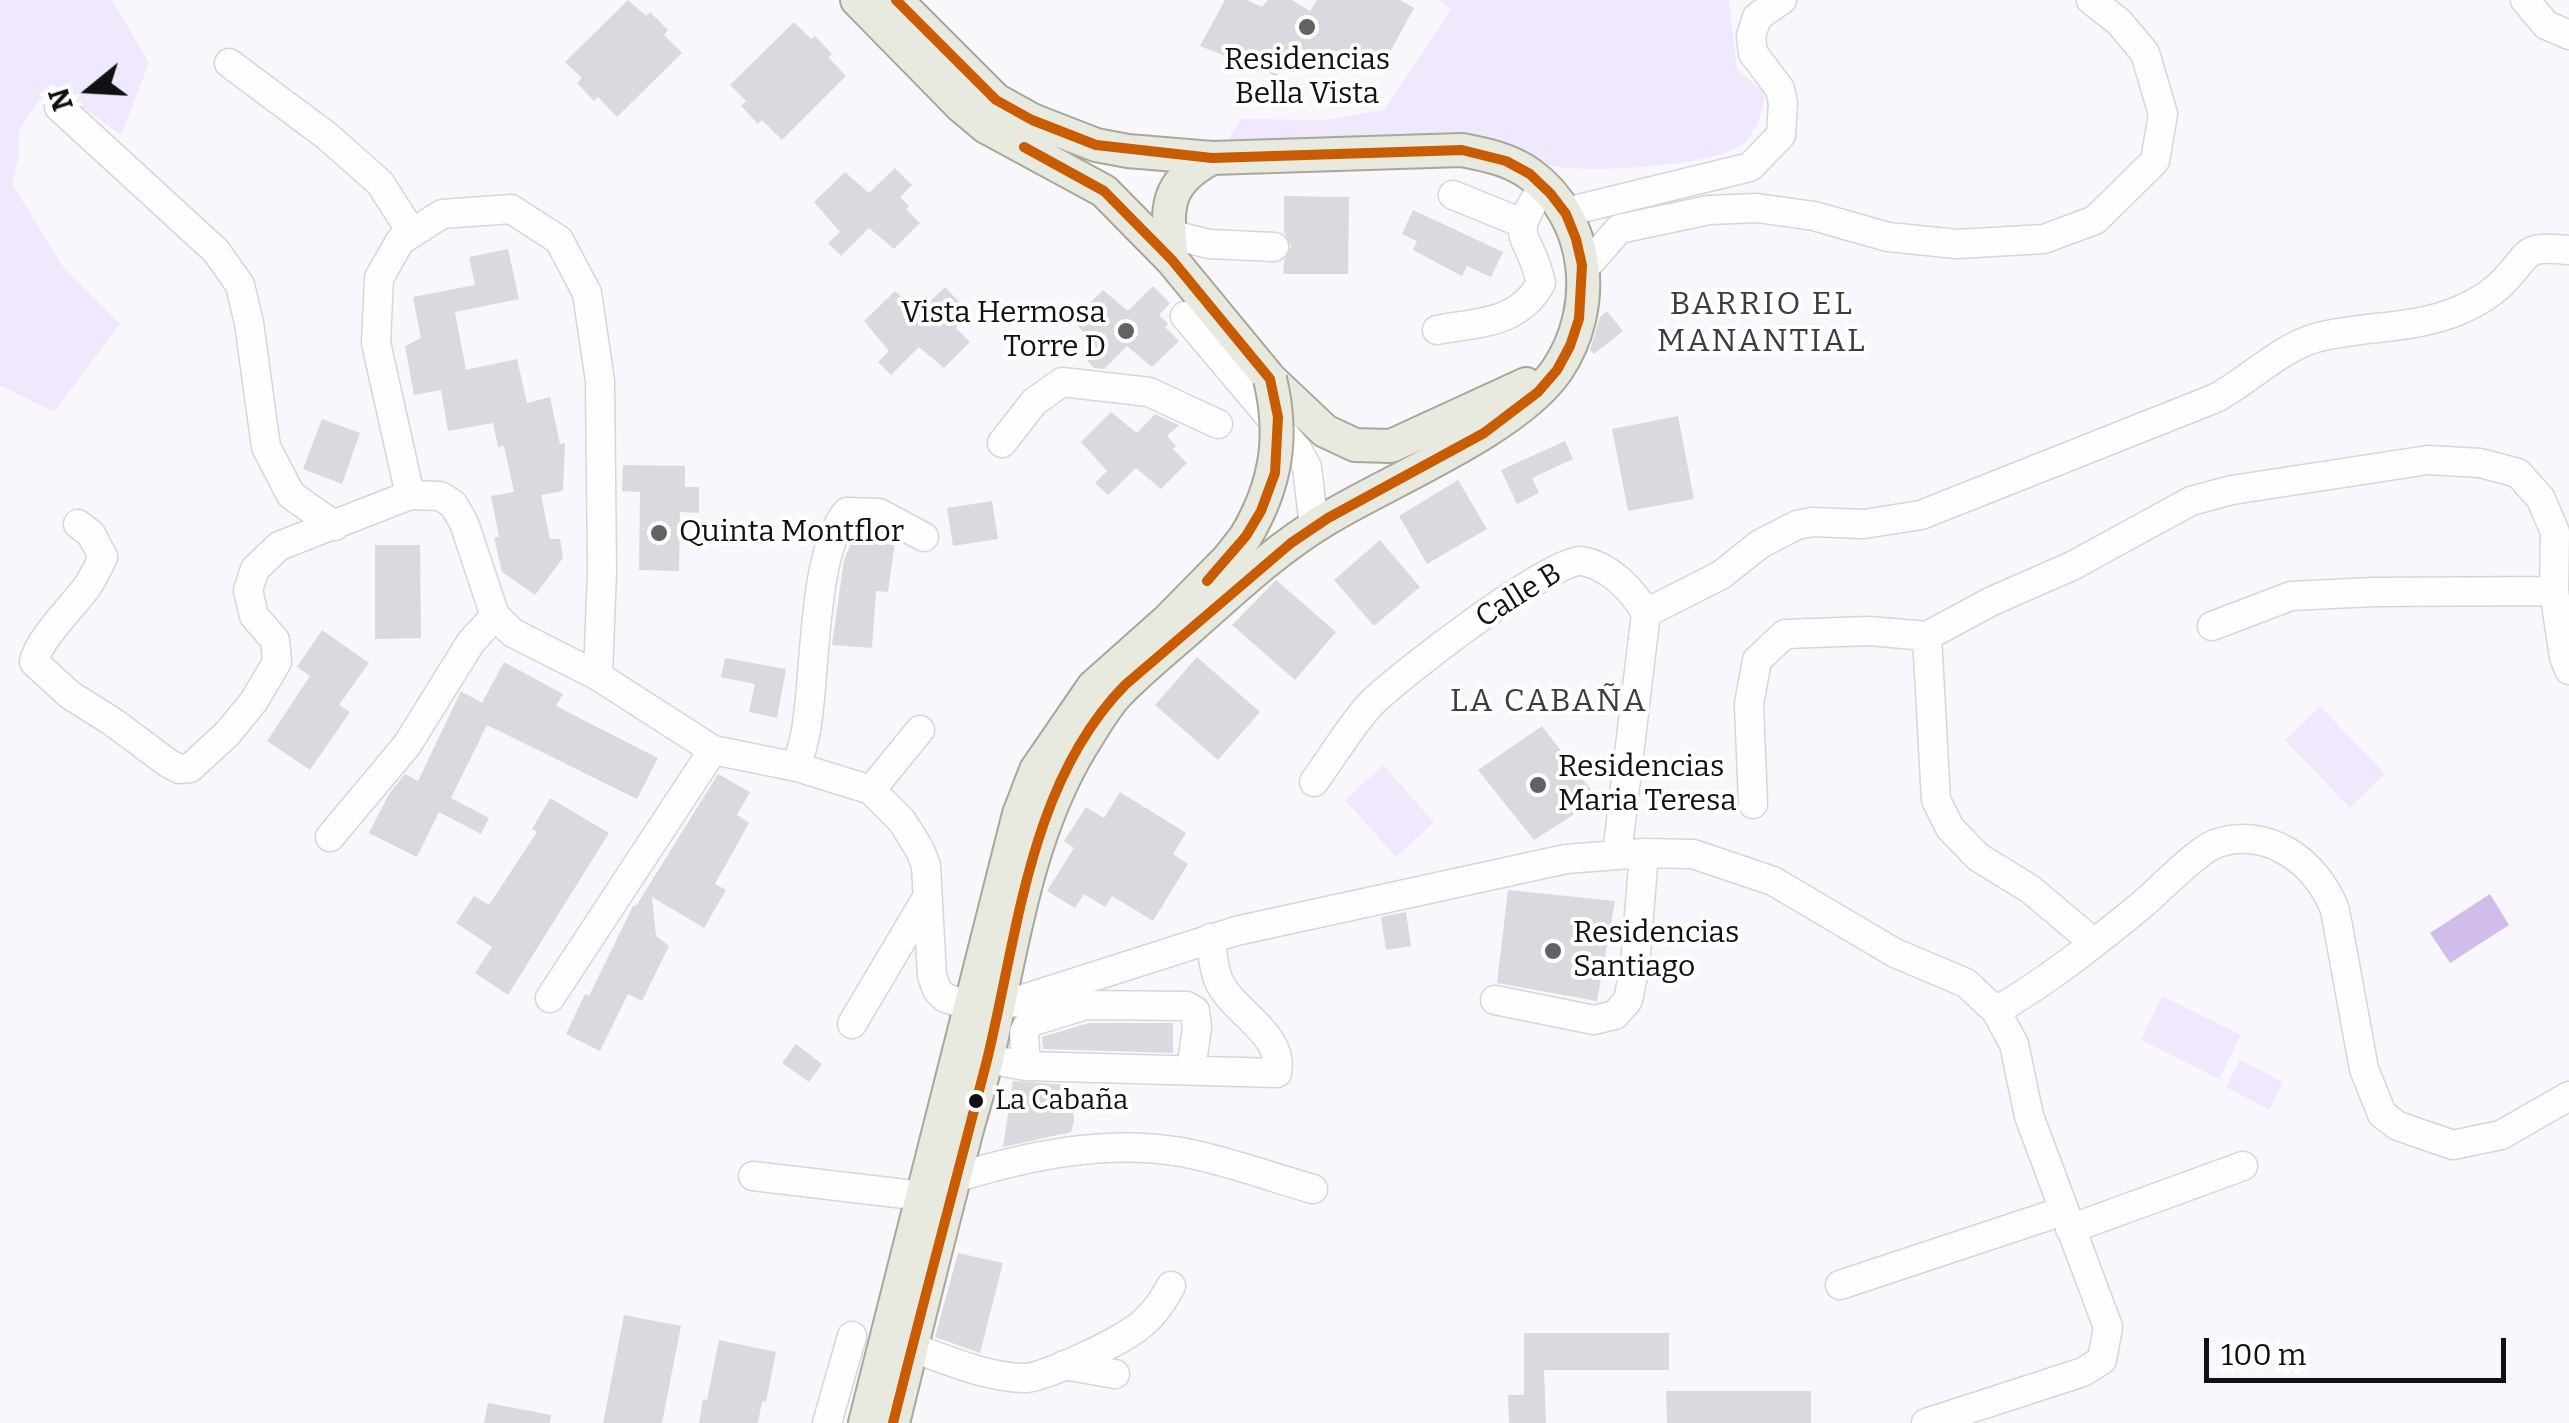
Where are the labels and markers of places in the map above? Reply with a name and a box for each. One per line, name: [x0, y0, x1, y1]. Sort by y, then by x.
marker: Residencias Bella Vista: [1296, 16, 1318, 38]
place label: Residencias Bella Vista: [1224, 43, 1390, 114]
place label: Vista Hermosa Torre D: [901, 296, 1106, 366]
marker: Vista Hermosa Torre D: [1115, 320, 1137, 342]
place label: Quinta Montflor: [679, 515, 904, 551]
marker: Quinta Montflor: [648, 522, 670, 544]
place label: Residencias Maria Teresa: [1558, 750, 1737, 820]
marker: Residencias Maria Teresa: [1527, 774, 1549, 796]
place label: Residencias Santiago: [1573, 916, 1739, 986]
marker: Residencias Santiago: [1542, 940, 1564, 962]
place label: La Cabaña: [995, 1084, 1128, 1118]
marker: La Cabaña: [966, 1091, 986, 1111]

